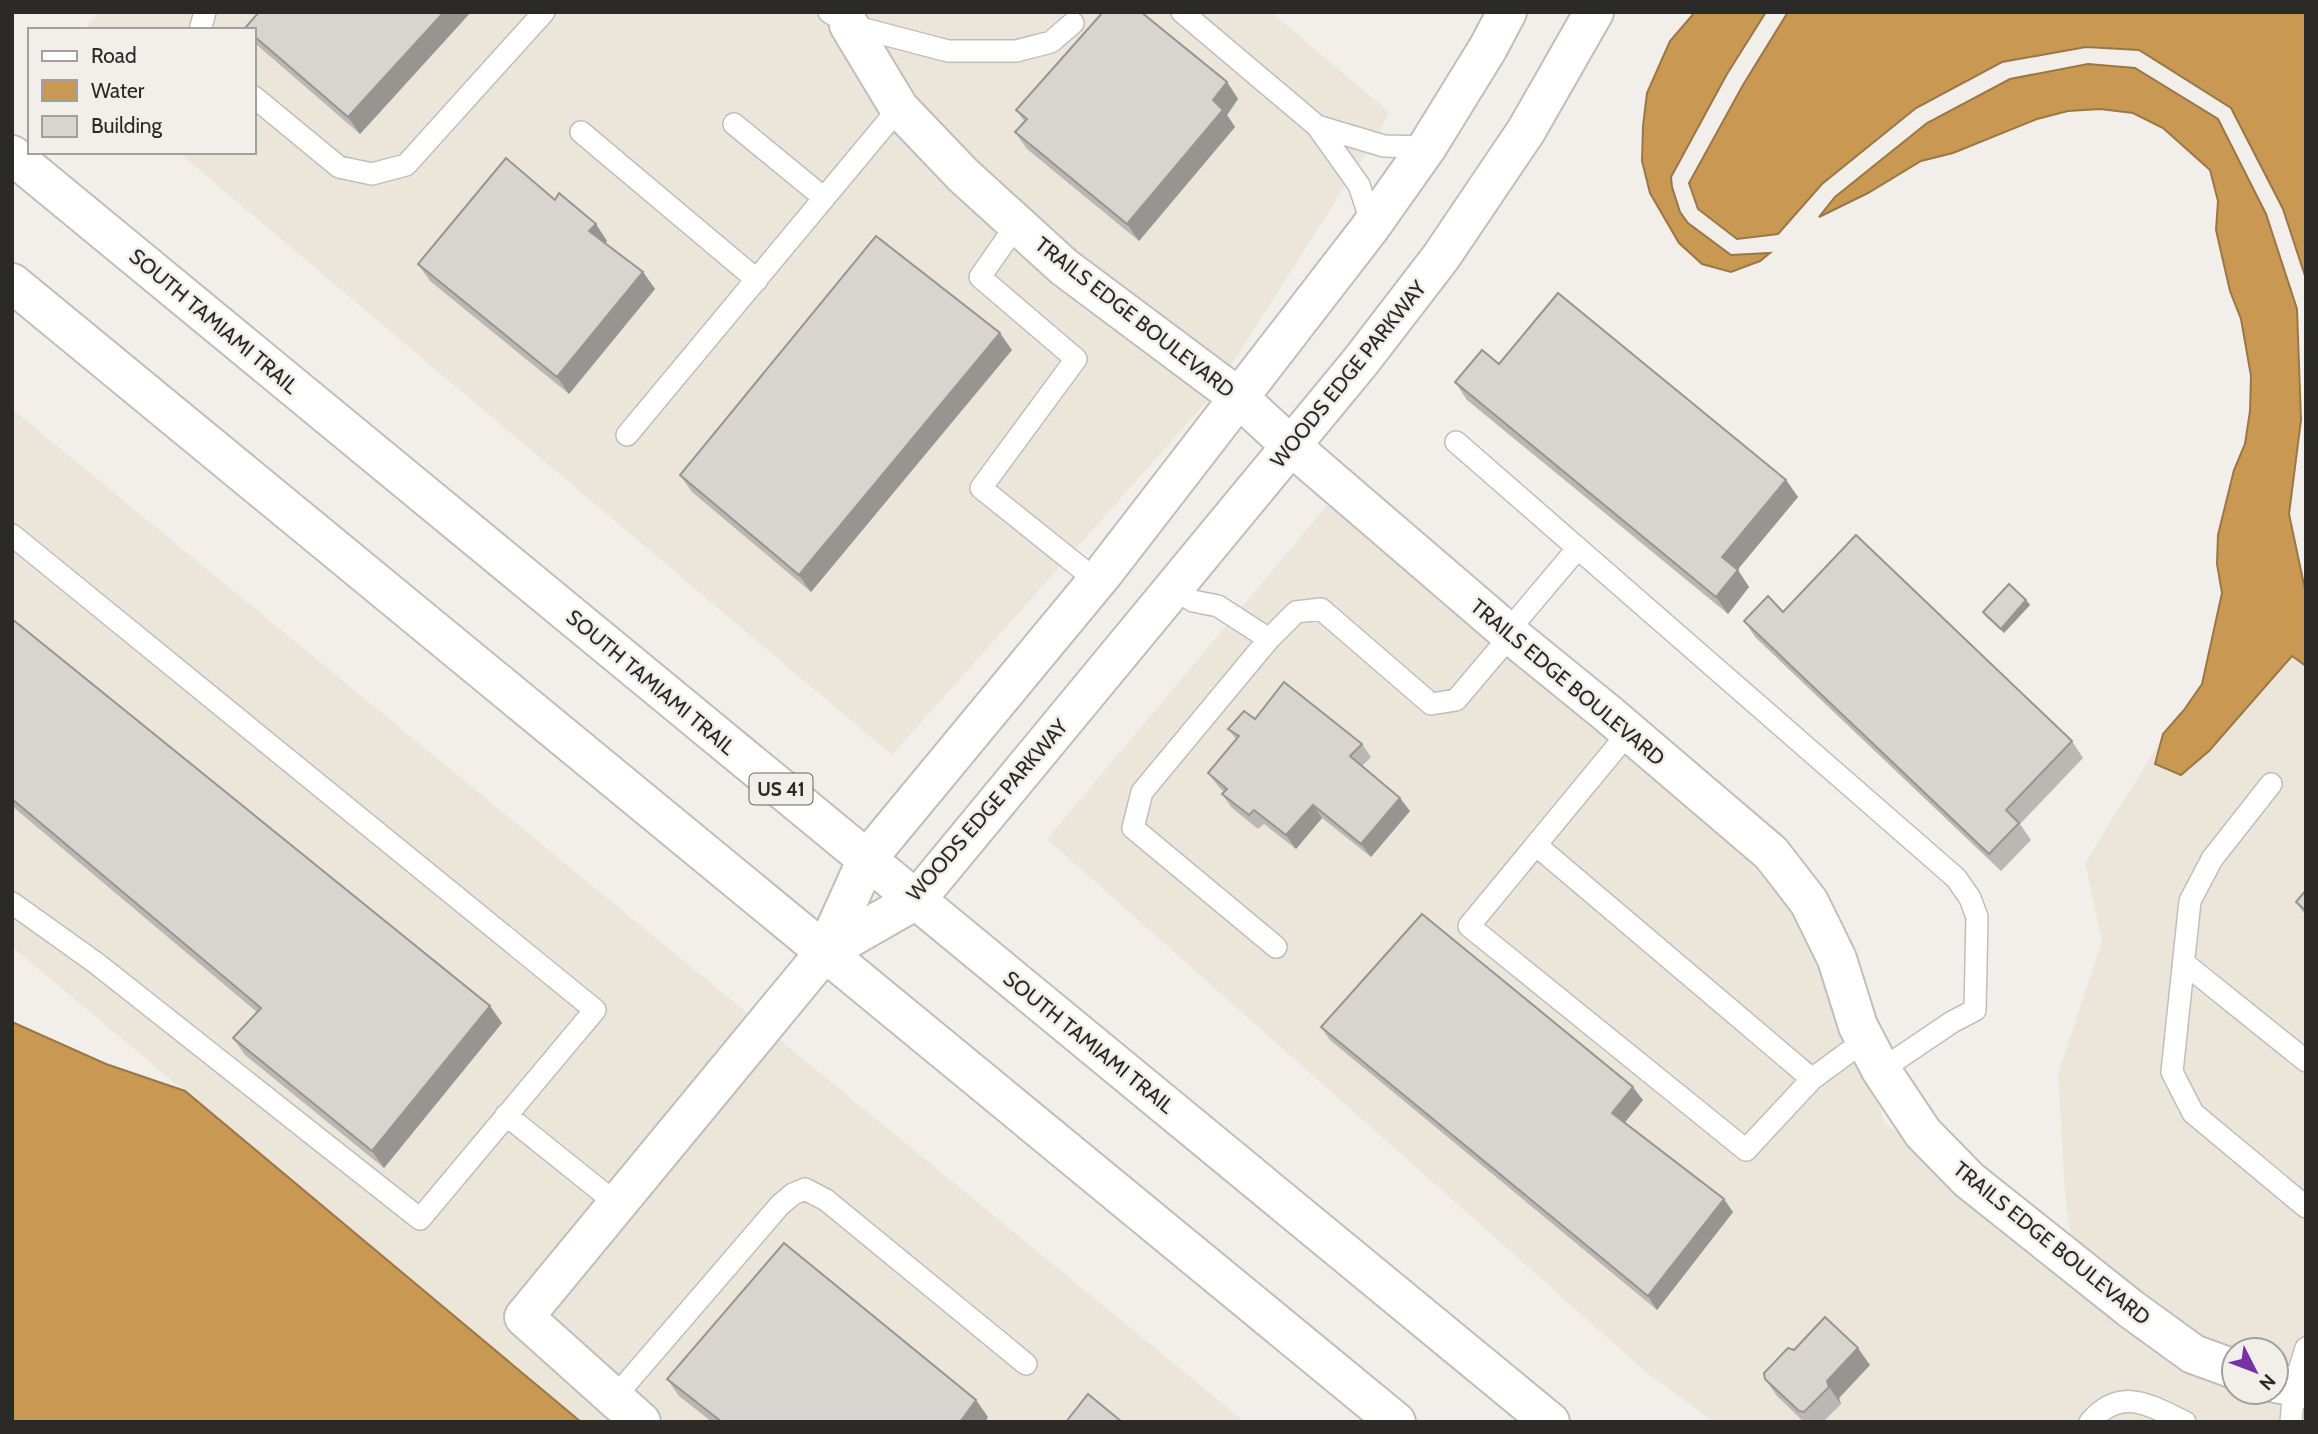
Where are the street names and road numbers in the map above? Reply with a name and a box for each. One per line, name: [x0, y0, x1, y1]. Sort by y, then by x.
street label: TRAILS EDGE BOULEVARD: [1030, 232, 1240, 402]
street label: SOUTH TAMIAMI TRAIL: [125, 243, 304, 399]
street label: WOODS EDGE PARKWAY: [1265, 275, 1432, 472]
street label: TRAILS EDGE BOULEVARD: [1466, 593, 1670, 771]
street label: SOUTH TAMIAMI TRAIL: [562, 604, 741, 760]
street label: WOODS EDGE PARKWAY: [901, 713, 1074, 906]
road number: US 41: [750, 774, 812, 804]
street label: SOUTH TAMIAMI TRAIL: [999, 965, 1180, 1119]
street label: TRAILS EDGE BOULEVARD: [1949, 1156, 2155, 1330]

